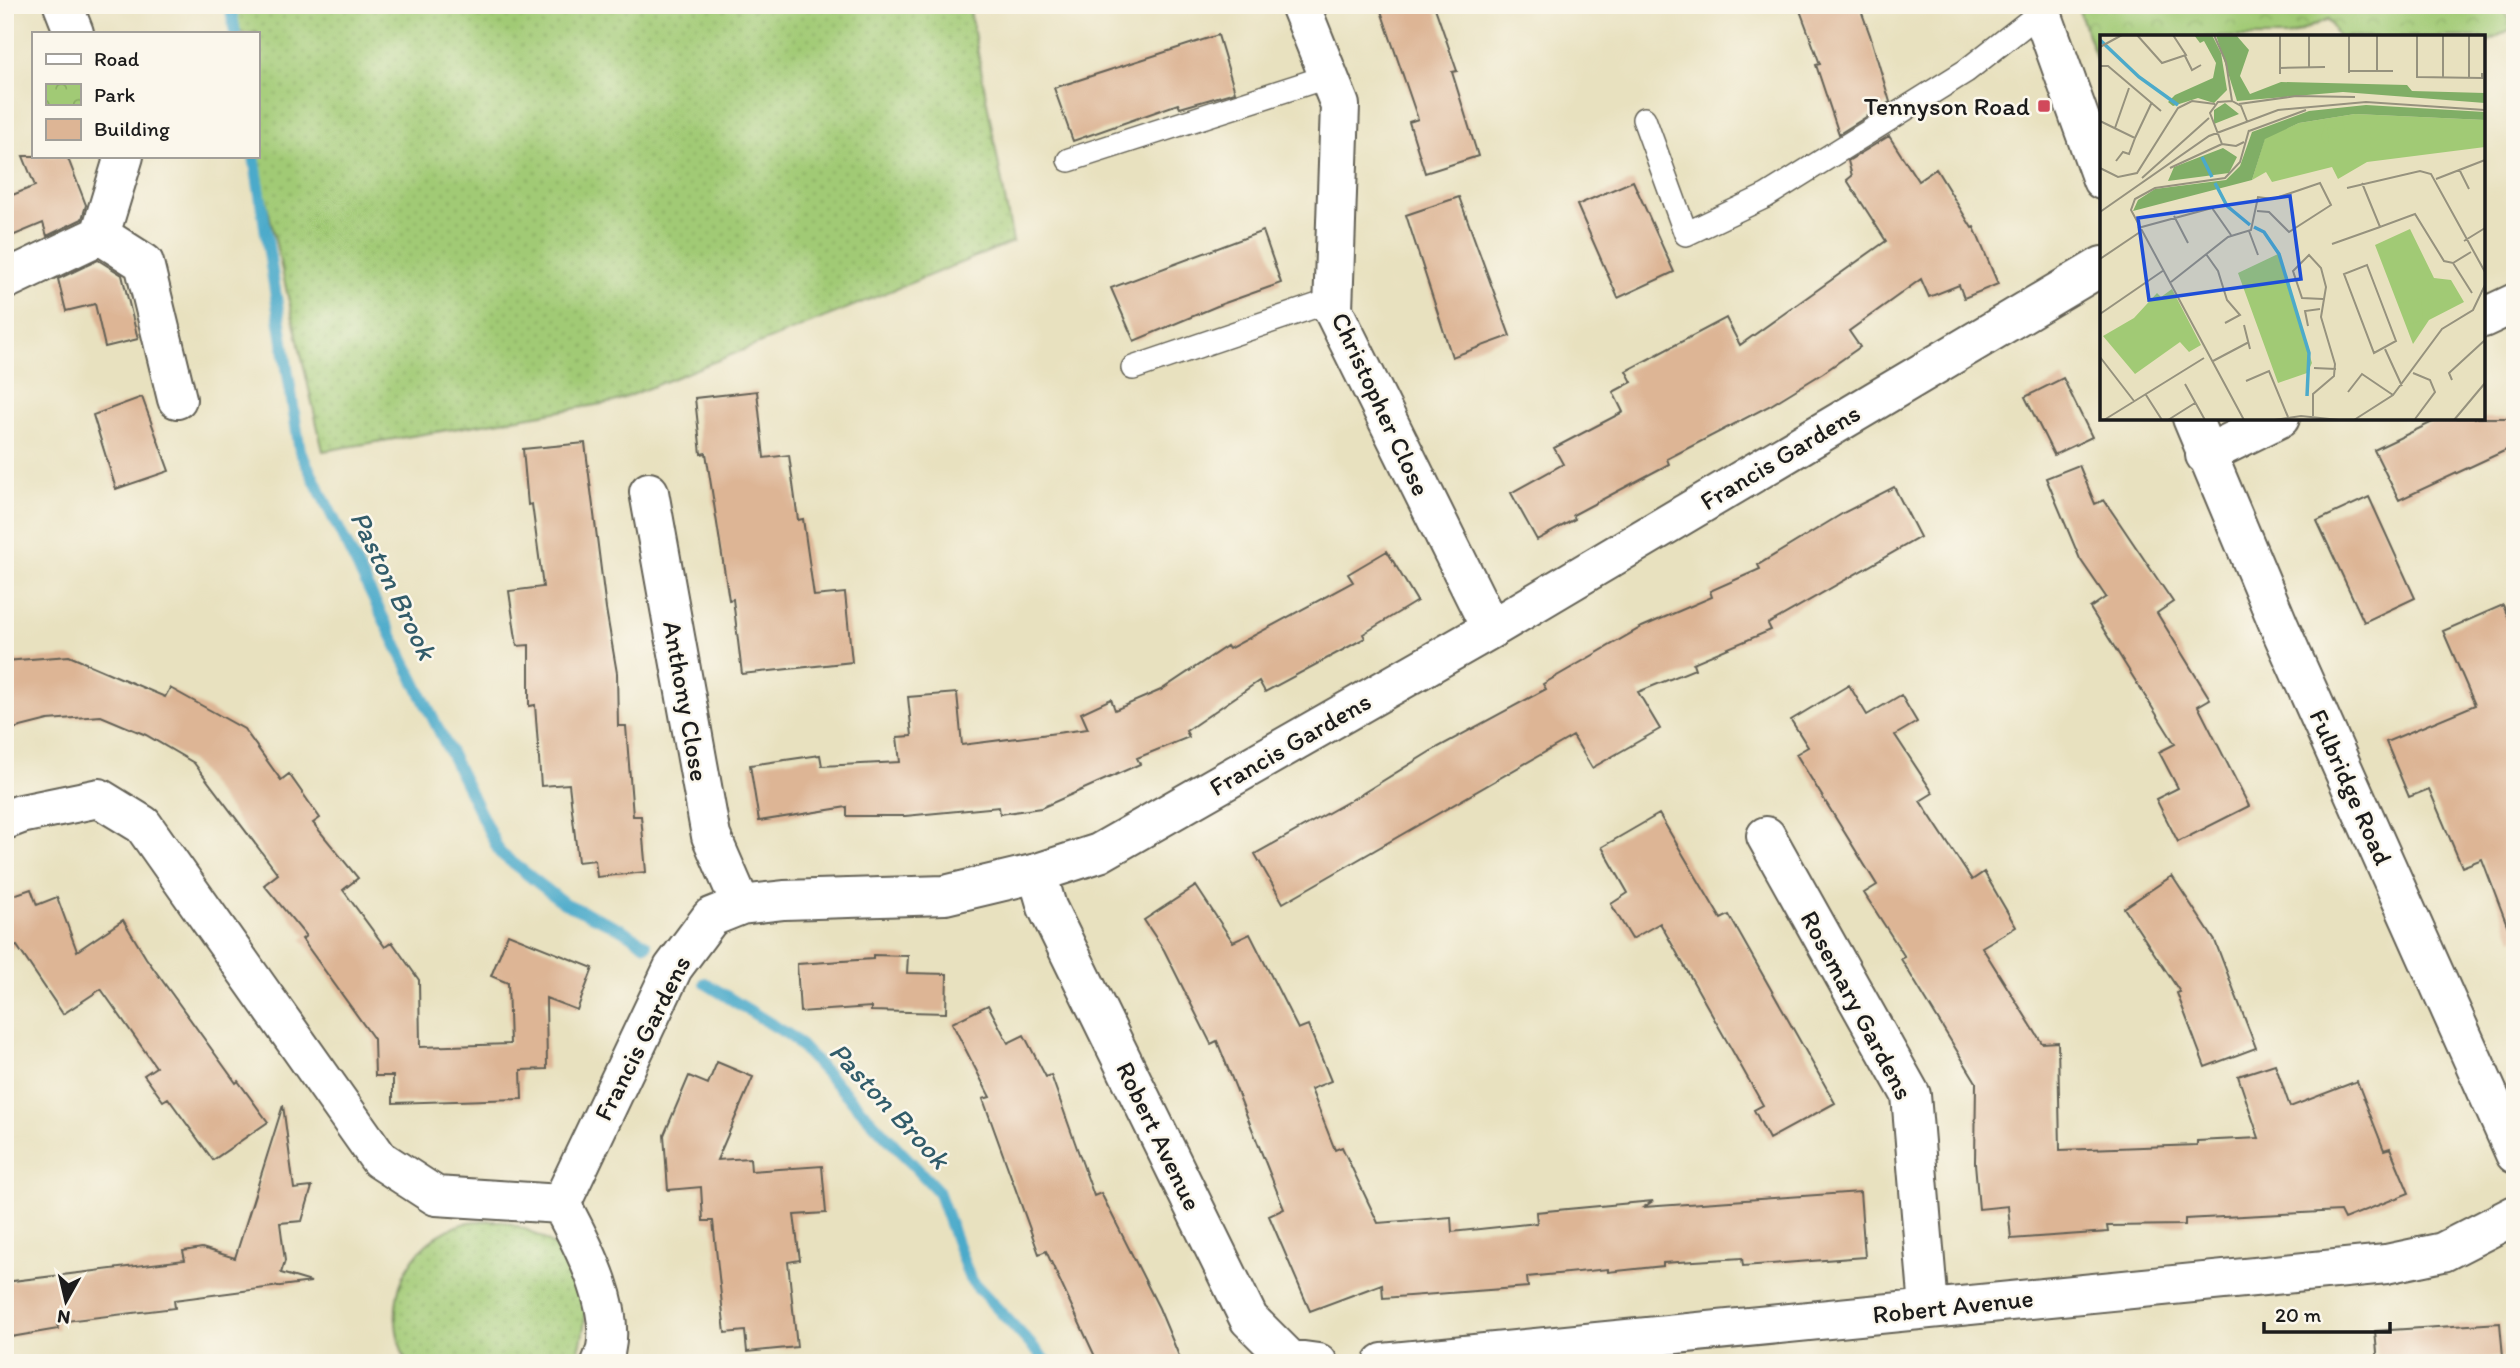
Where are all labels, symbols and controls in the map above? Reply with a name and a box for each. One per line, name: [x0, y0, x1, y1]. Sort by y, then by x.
legend: [32, 32, 259, 158]
inset map: [2100, 35, 2485, 420]
text: Road: [94, 46, 140, 71]
text: Park: [94, 82, 136, 107]
place label: Tennyson Road: [1864, 90, 2030, 122]
marker: Tennyson Road: [2036, 98, 2052, 114]
text: Building: [94, 116, 170, 141]
street label: Christopher Close: [1325, 307, 1437, 501]
street label: Francis Gardens: [1694, 397, 1866, 517]
water label: Paston Brook: [343, 505, 445, 666]
street label: Anthony Close: [656, 618, 716, 784]
street label: Francis Gardens: [1204, 685, 1376, 803]
street label: Fulbridge Road: [2302, 704, 2400, 870]
street label: Rosemary Gardens: [1794, 905, 1920, 1105]
street label: Francis Gardens: [587, 950, 697, 1126]
water label: Paston Brook: [823, 1035, 959, 1177]
street label: Robert Avenue: [1109, 1056, 1209, 1216]
north arrow: [32, 1266, 102, 1336]
street label: Robert Avenue: [1871, 1282, 2035, 1330]
scale bar: [2264, 1291, 2390, 1335]
text: 20 m: [2275, 1302, 2322, 1327]
text: N: [56, 1305, 72, 1330]

